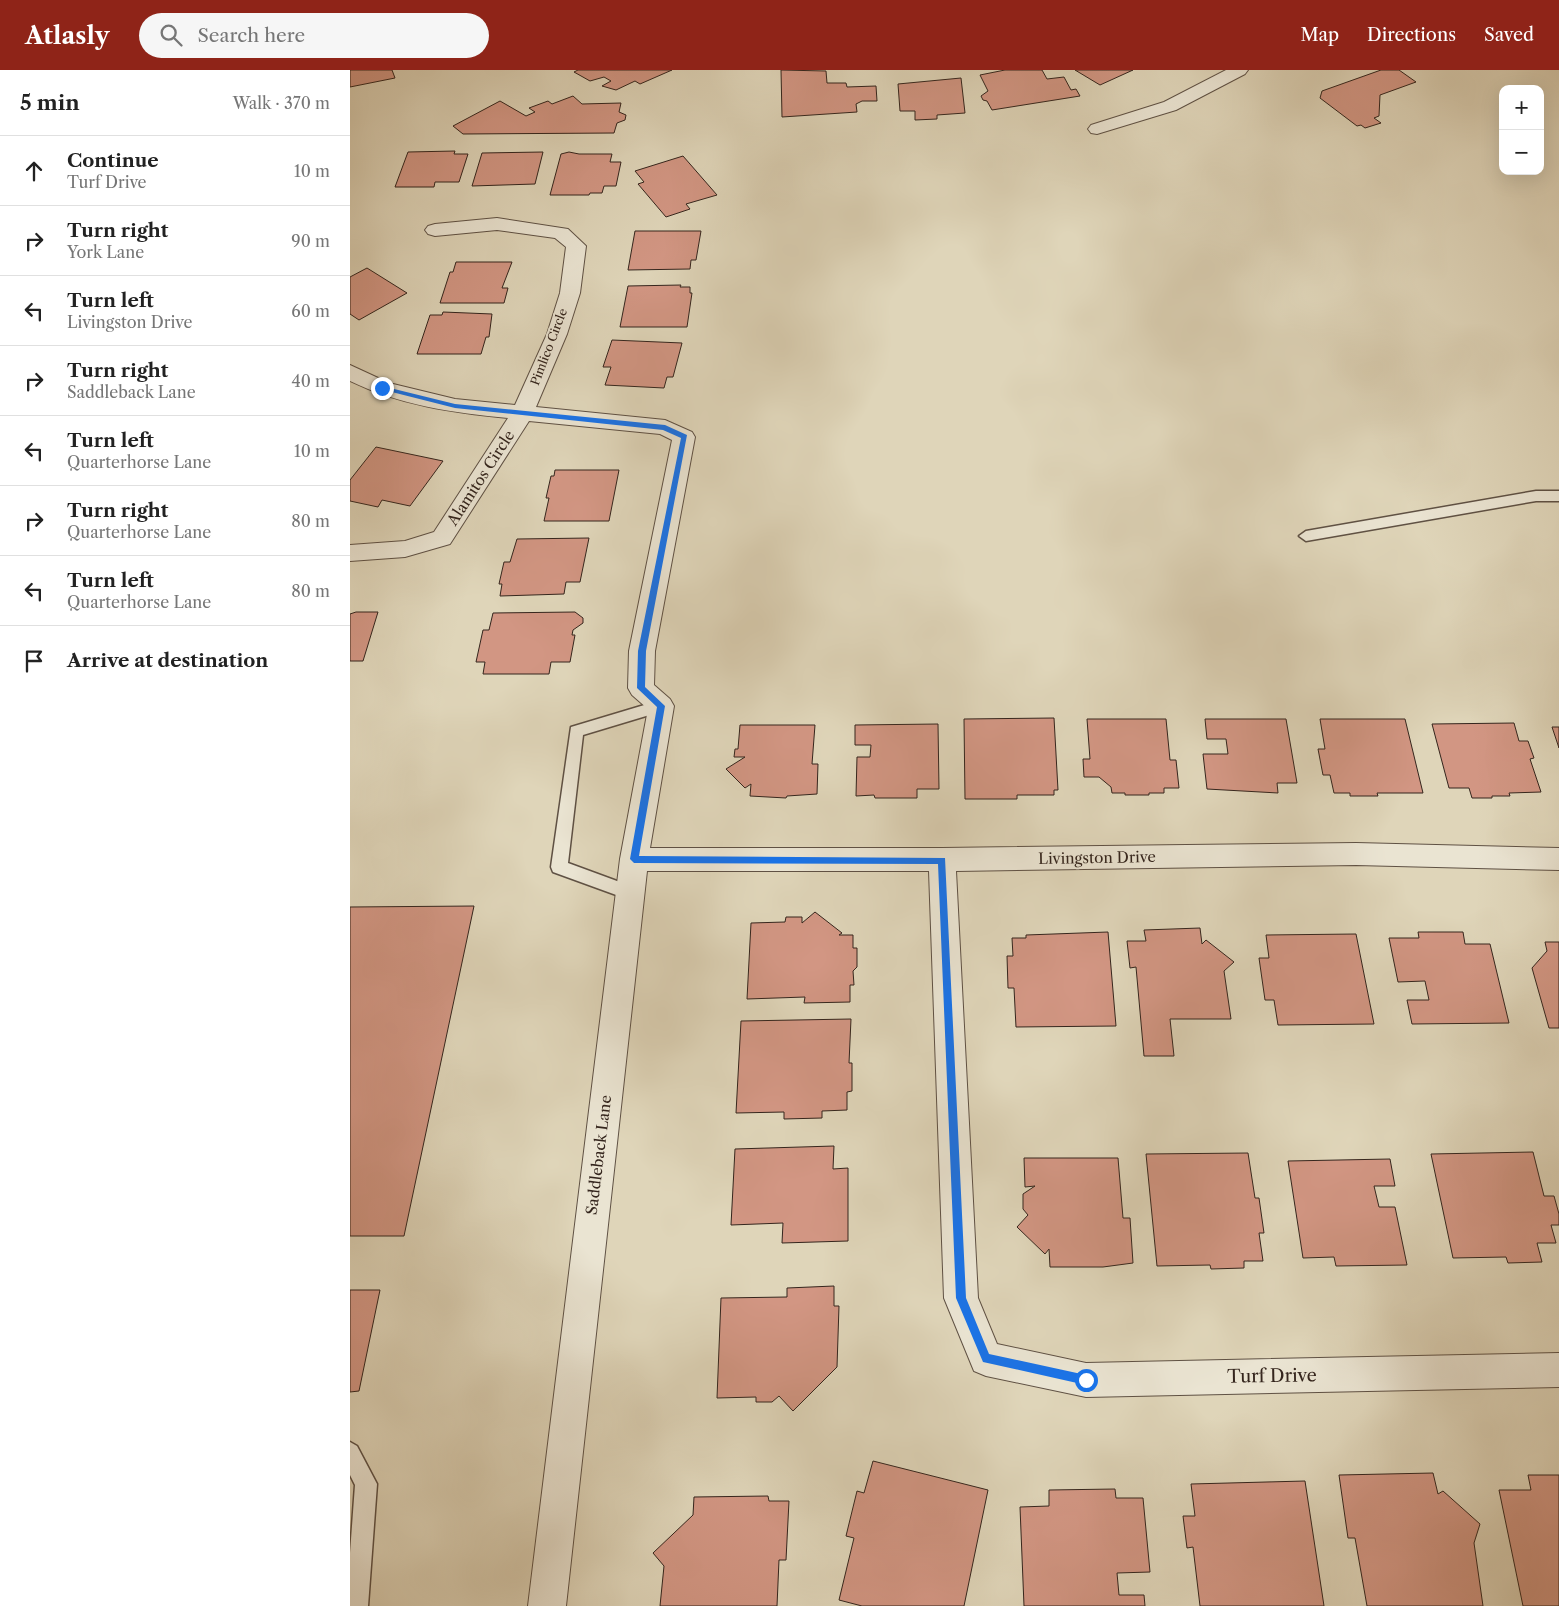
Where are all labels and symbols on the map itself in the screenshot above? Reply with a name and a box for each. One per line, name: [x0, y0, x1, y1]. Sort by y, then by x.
street label: Pimlico Circle: [527, 306, 570, 387]
route end: [371, 377, 394, 400]
street label: Alamitos Circle: [442, 426, 519, 530]
street label: Livingston Drive: [1038, 847, 1156, 868]
street label: Saddleback Lane: [582, 1094, 615, 1216]
street label: Turf Drive: [1227, 1364, 1317, 1388]
route start: [1075, 1369, 1098, 1392]

